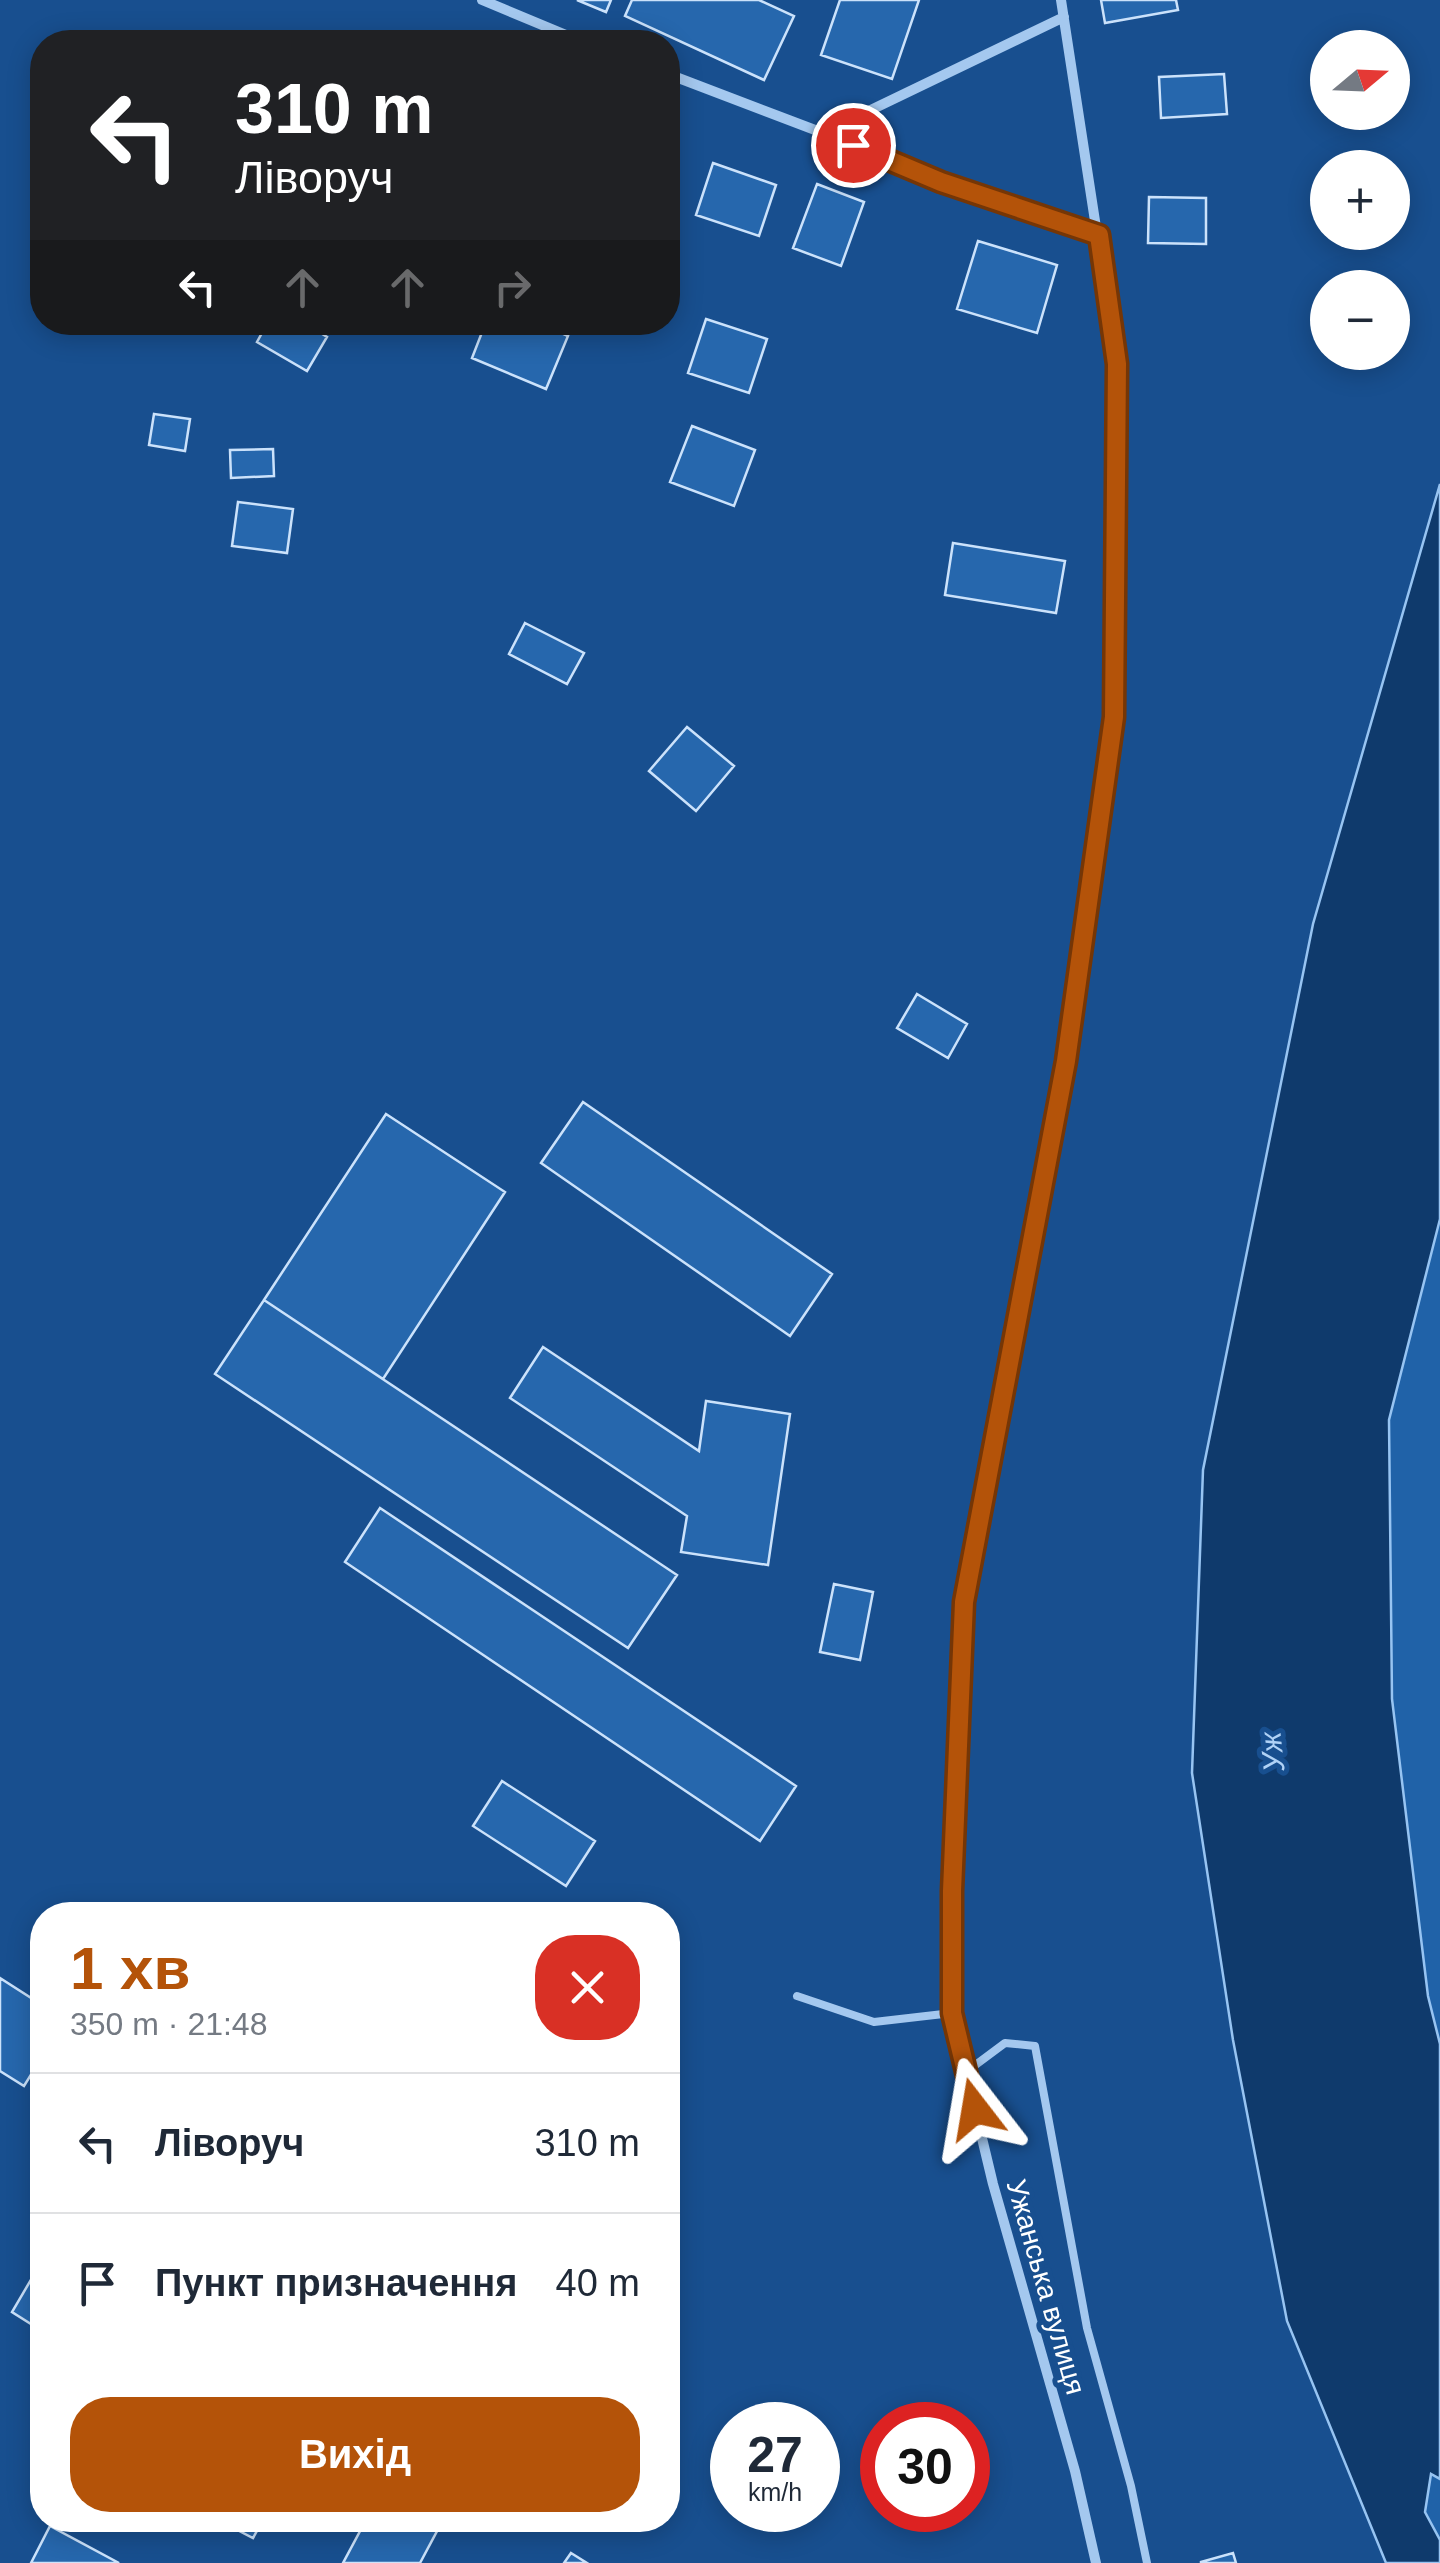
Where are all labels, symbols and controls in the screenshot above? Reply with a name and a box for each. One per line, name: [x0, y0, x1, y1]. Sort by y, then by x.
north arrow: [1310, 30, 1410, 130]
map controls: [1310, 30, 1410, 370]
icon: left: [70, 70, 200, 200]
text: 310 m: [235, 70, 433, 148]
pin: [811, 103, 896, 188]
icon: arrive: [826, 118, 881, 173]
button: +: [1310, 150, 1410, 250]
text: Ліворуч: [235, 152, 393, 203]
icon: left: [170, 260, 225, 315]
icon: ahead: [275, 260, 330, 315]
icon: ahead: [380, 260, 435, 315]
icon: right: [485, 260, 540, 315]
button: −: [1310, 270, 1410, 370]
water label: Уж: [1253, 1729, 1291, 1774]
text: 1 хв: [70, 1935, 190, 2002]
button: close: [535, 1935, 640, 2040]
text: 350 m · 21:48: [70, 2006, 267, 2042]
position arrow: [923, 2057, 1027, 2161]
icon: left: [70, 2116, 125, 2171]
text: Ліворуч: [155, 2122, 304, 2164]
text: 310 m: [534, 2122, 640, 2164]
street label: Ужанська вулиця: [1000, 2176, 1092, 2398]
icon: arrive: [70, 2256, 125, 2311]
text: Пункт призначення: [155, 2262, 517, 2304]
text: 40 m: [556, 2262, 640, 2304]
button: Вихід: [70, 2397, 640, 2512]
speed limit sign: 30: [860, 2402, 990, 2532]
text: 27: [747, 2427, 803, 2483]
text: km/h: [748, 2478, 802, 2506]

